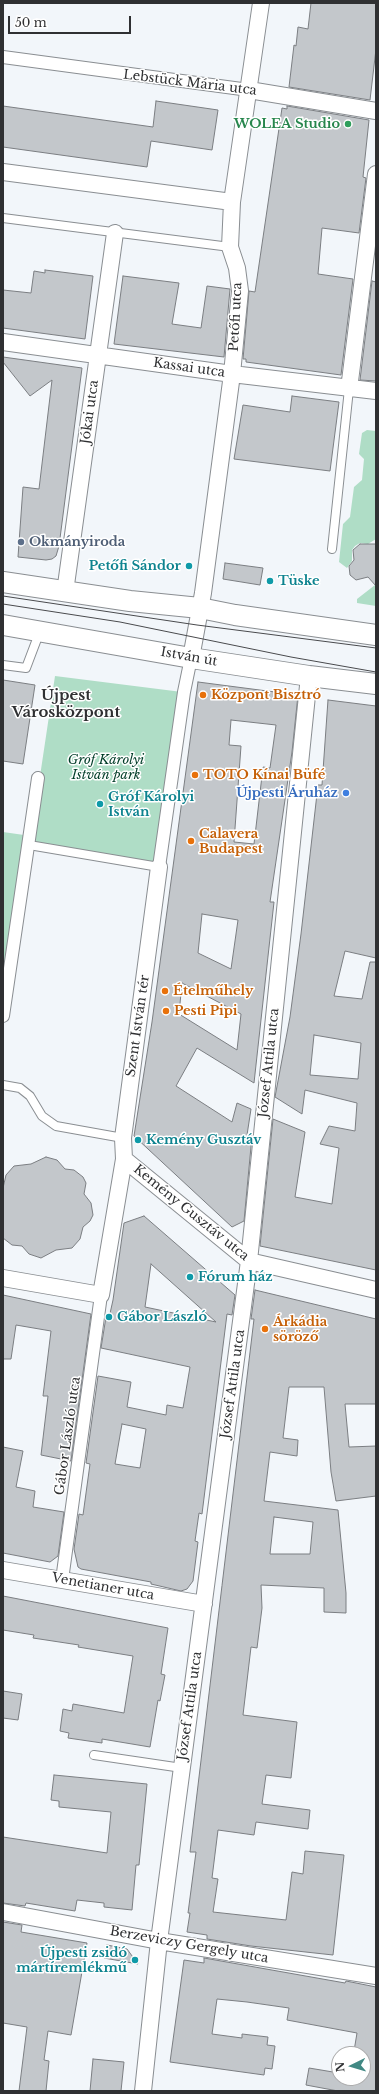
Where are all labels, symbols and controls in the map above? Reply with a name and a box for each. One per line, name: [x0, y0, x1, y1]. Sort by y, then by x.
scale bar: [10, 8, 133, 34]
text: 50 m: [15, 15, 47, 30]
street label: Lebstück Mária utca: [122, 67, 258, 99]
place label: WOLEA Studio: [234, 116, 340, 132]
marker: WOLEA Studio: [343, 119, 353, 129]
street label: Petőfi utca: [226, 282, 246, 352]
street label: Kassai utca: [152, 355, 226, 381]
street label: Jókai utca: [78, 379, 102, 445]
place label: Okmányiroda: [29, 534, 125, 550]
marker: Okmányiroda: [16, 537, 26, 547]
place label: Petőfi Sándor: [89, 558, 181, 574]
marker: Petőfi Sándor: [184, 561, 194, 571]
place label: Tüske: [278, 573, 320, 589]
marker: Tüske: [265, 576, 275, 586]
street label: István út: [159, 644, 219, 670]
district label: Újpest Városközpont: [12, 687, 120, 722]
place label: Központ Bisztró: [211, 687, 321, 703]
marker: Központ Bisztró: [198, 690, 208, 700]
park label: Gróf Károlyi István park: [68, 752, 144, 783]
place label: TOTO Kínai Büfé: [203, 767, 325, 783]
marker: TOTO Kínai Büfé: [190, 770, 200, 780]
place label: Újpesti Áruház: [236, 785, 338, 801]
marker: Újpesti Áruház: [341, 788, 351, 798]
place label: Gróf Károlyi István: [108, 789, 194, 820]
marker: Gróf Károlyi István: [95, 799, 105, 809]
place label: Calavera Budapest: [199, 826, 263, 857]
marker: Calavera Budapest: [186, 836, 196, 846]
street label: Szent István tér: [123, 974, 153, 1078]
place label: Ételműhely: [173, 983, 253, 999]
marker: Ételműhely: [160, 986, 170, 996]
place label: Pesti Pipi: [174, 1003, 238, 1019]
marker: Pesti Pipi: [161, 1006, 171, 1016]
street label: József Attila utca: [255, 1007, 283, 1119]
place label: Kemény Gusztáv: [146, 1132, 261, 1148]
marker: Kemény Gusztáv: [133, 1135, 143, 1145]
street label: Kemény Gusztáv utca: [130, 1162, 252, 1264]
place label: Fórum ház: [198, 1269, 273, 1285]
marker: Fórum ház: [185, 1272, 195, 1282]
place label: Gábor László: [117, 1309, 207, 1325]
marker: Gábor László: [104, 1312, 114, 1322]
place label: Árkádia söröző: [273, 1314, 327, 1345]
marker: Árkádia söröző: [260, 1324, 270, 1334]
street label: József Attila utca: [218, 1328, 248, 1440]
street label: Gábor László utca: [52, 1376, 84, 1496]
street label: Venetianer utca: [51, 1570, 155, 1604]
street label: József Attila utca: [175, 1650, 205, 1762]
street label: Berzeviczy Gergely utca: [108, 1923, 270, 1967]
place label: Újpesti zsidó mártíremlékmű: [16, 1945, 127, 1976]
marker: Újpesti zsidó mártíremlékmű: [130, 1955, 140, 1965]
north arrow: [331, 2046, 371, 2086]
text: N: [333, 2061, 347, 2073]

